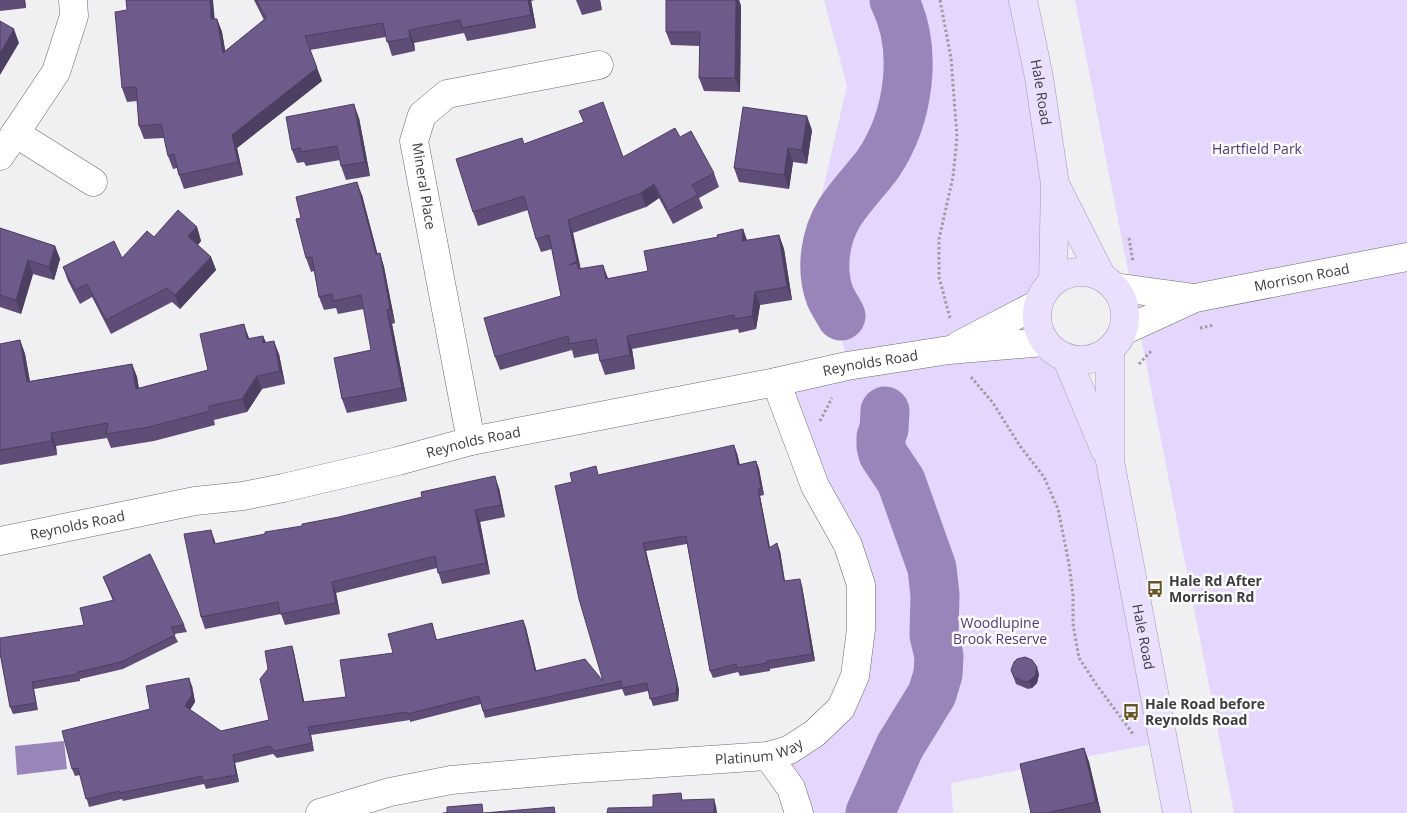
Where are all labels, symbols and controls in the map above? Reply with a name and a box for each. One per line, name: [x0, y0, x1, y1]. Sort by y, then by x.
street label: Hale Road: [1027, 57, 1056, 126]
park label: Hartfield Park: [1212, 139, 1303, 158]
street label: Mineral Place: [408, 141, 441, 231]
street label: Morrison Road: [1252, 258, 1351, 295]
street label: Reynolds Road: [821, 345, 919, 380]
street label: Reynolds Road: [424, 422, 522, 462]
street label: Reynolds Road: [28, 506, 126, 544]
place label: Hale Rd After Morrison Rd: [1169, 571, 1263, 606]
bus stop icon: Hale Rd After Morrison Rd: [1145, 579, 1165, 599]
street label: Hale Road: [1128, 602, 1160, 671]
park label: Woodlupine Brook Reserve: [953, 613, 1047, 648]
place label: Hale Road before Reynolds Road: [1145, 694, 1265, 729]
bus stop icon: Hale Road before Reynolds Road: [1121, 702, 1141, 722]
street label: Platinum Way: [714, 733, 807, 769]

